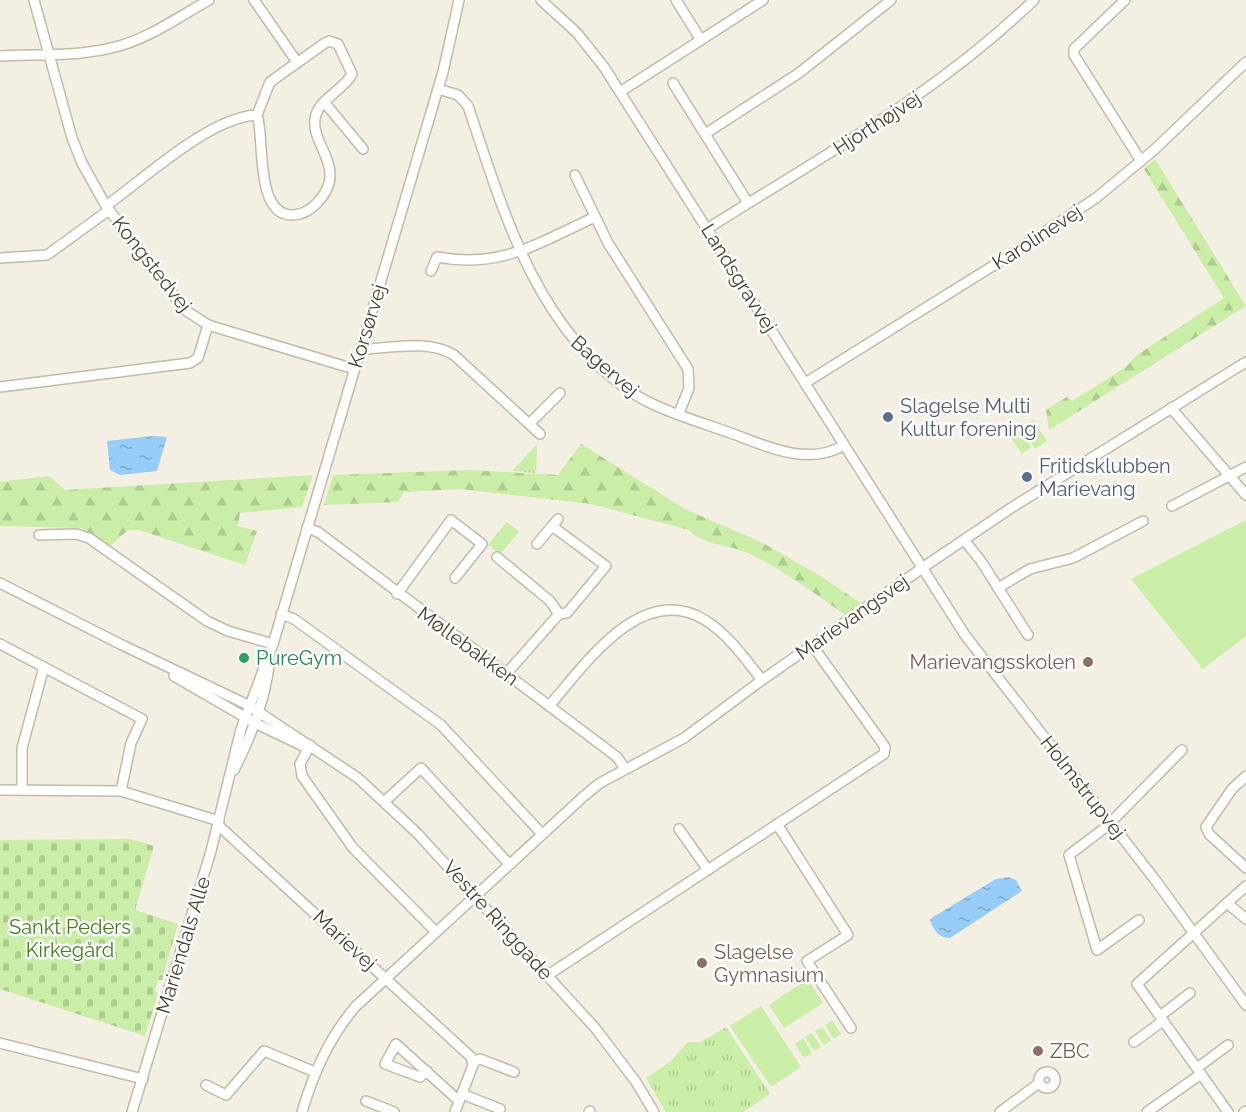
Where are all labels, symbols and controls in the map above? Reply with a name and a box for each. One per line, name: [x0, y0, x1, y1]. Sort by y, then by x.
street label: Hjorthøjvej: [829, 86, 925, 160]
street label: Karolinevej: [988, 199, 1086, 275]
street label: Kongstedvej: [107, 211, 197, 317]
street label: Landsgravvej: [696, 219, 782, 337]
street label: Korsørvej: [343, 281, 391, 371]
street label: Bagervej: [566, 330, 644, 402]
place label: Slagelse Multi Kultur forening: [900, 394, 1037, 441]
marker: Slagelse Multi Kultur forening: [881, 410, 895, 424]
place label: Fritidsklubben Marievang: [1039, 454, 1171, 501]
marker: Fritidsklubben Marievang: [1020, 470, 1034, 484]
street label: Marievangsvej: [791, 569, 913, 665]
street label: Møllebakken: [413, 601, 523, 691]
place label: PureGym: [256, 646, 342, 670]
place label: Marievangsskolen: [909, 650, 1076, 674]
marker: PureGym: [237, 651, 251, 665]
marker: Marievangsskolen: [1081, 655, 1095, 669]
street label: Holmstrupvej: [1035, 731, 1131, 843]
street label: Vestre Ringgade: [438, 855, 558, 985]
street label: Mariendals Alle: [151, 873, 215, 1016]
street label: Marievej: [308, 905, 382, 975]
park label: Sankt Peders Kirkegård: [9, 915, 131, 962]
place label: Slagelse Gymnasium: [714, 940, 824, 987]
marker: Slagelse Gymnasium: [695, 956, 709, 970]
place label: ZBC: [1050, 1039, 1090, 1063]
marker: ZBC: [1031, 1044, 1045, 1058]

